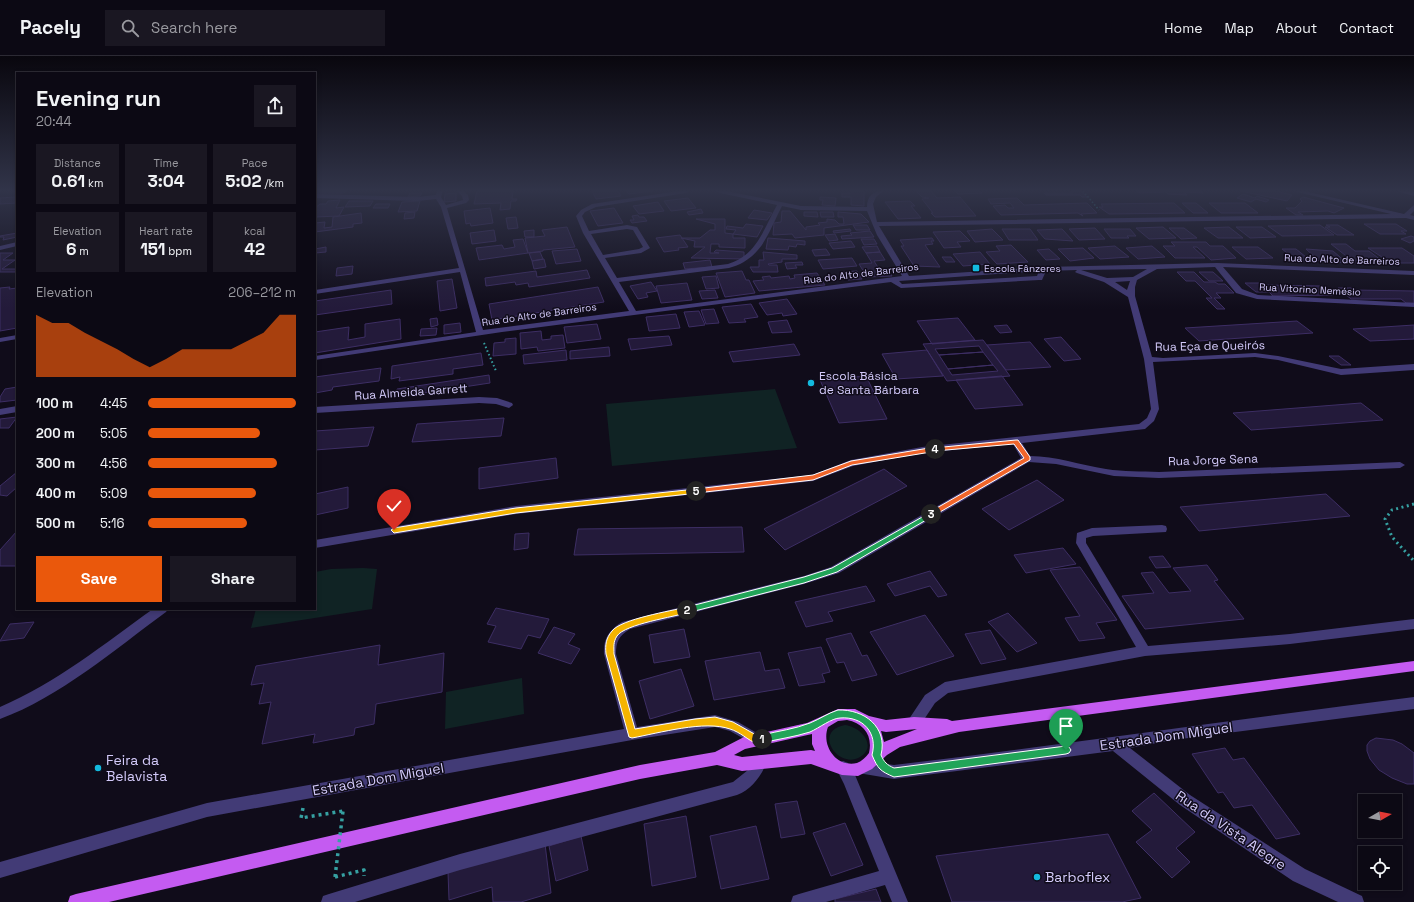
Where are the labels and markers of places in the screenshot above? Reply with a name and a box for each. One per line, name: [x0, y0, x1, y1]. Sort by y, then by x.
place label: Escola Fânzeres: [984, 262, 1061, 275]
marker: Escola Fânzeres: [971, 263, 981, 273]
place label: Escola Básica de Santa Bárbara: [819, 368, 919, 398]
marker: Escola Básica de Santa Bárbara: [806, 378, 816, 388]
pin: 4: [925, 439, 945, 459]
pin: 5: [686, 481, 706, 501]
pin: [377, 489, 411, 530]
pin: 3: [921, 504, 941, 524]
pin: 2: [677, 600, 697, 620]
pin: [1049, 709, 1083, 750]
pin: 1: [752, 729, 772, 749]
place label: Feira da Belavista: [106, 751, 167, 785]
marker: Feira da Belavista: [93, 763, 103, 773]
place label: Barboflex: [1045, 868, 1110, 886]
marker: Barboflex: [1032, 872, 1042, 882]

